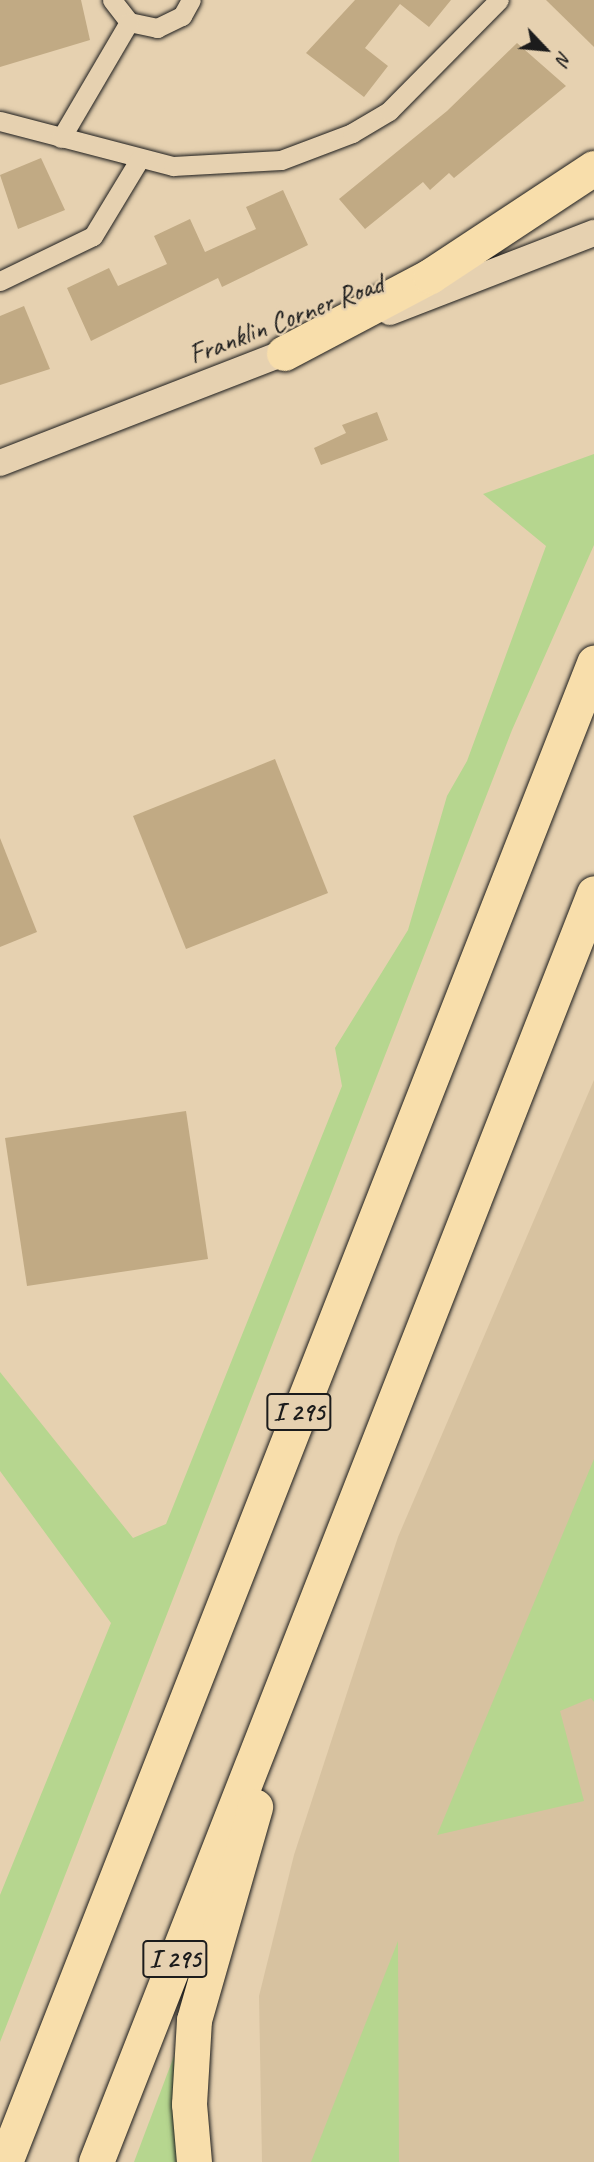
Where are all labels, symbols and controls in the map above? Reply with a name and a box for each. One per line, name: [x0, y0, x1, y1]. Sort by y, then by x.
north arrow: [510, 14, 580, 84]
text: N: [551, 48, 577, 69]
street label: Franklin Corner Road: [184, 267, 388, 371]
road number: I 295: [266, 1390, 332, 1434]
road number: I 295: [142, 1936, 208, 1982]

